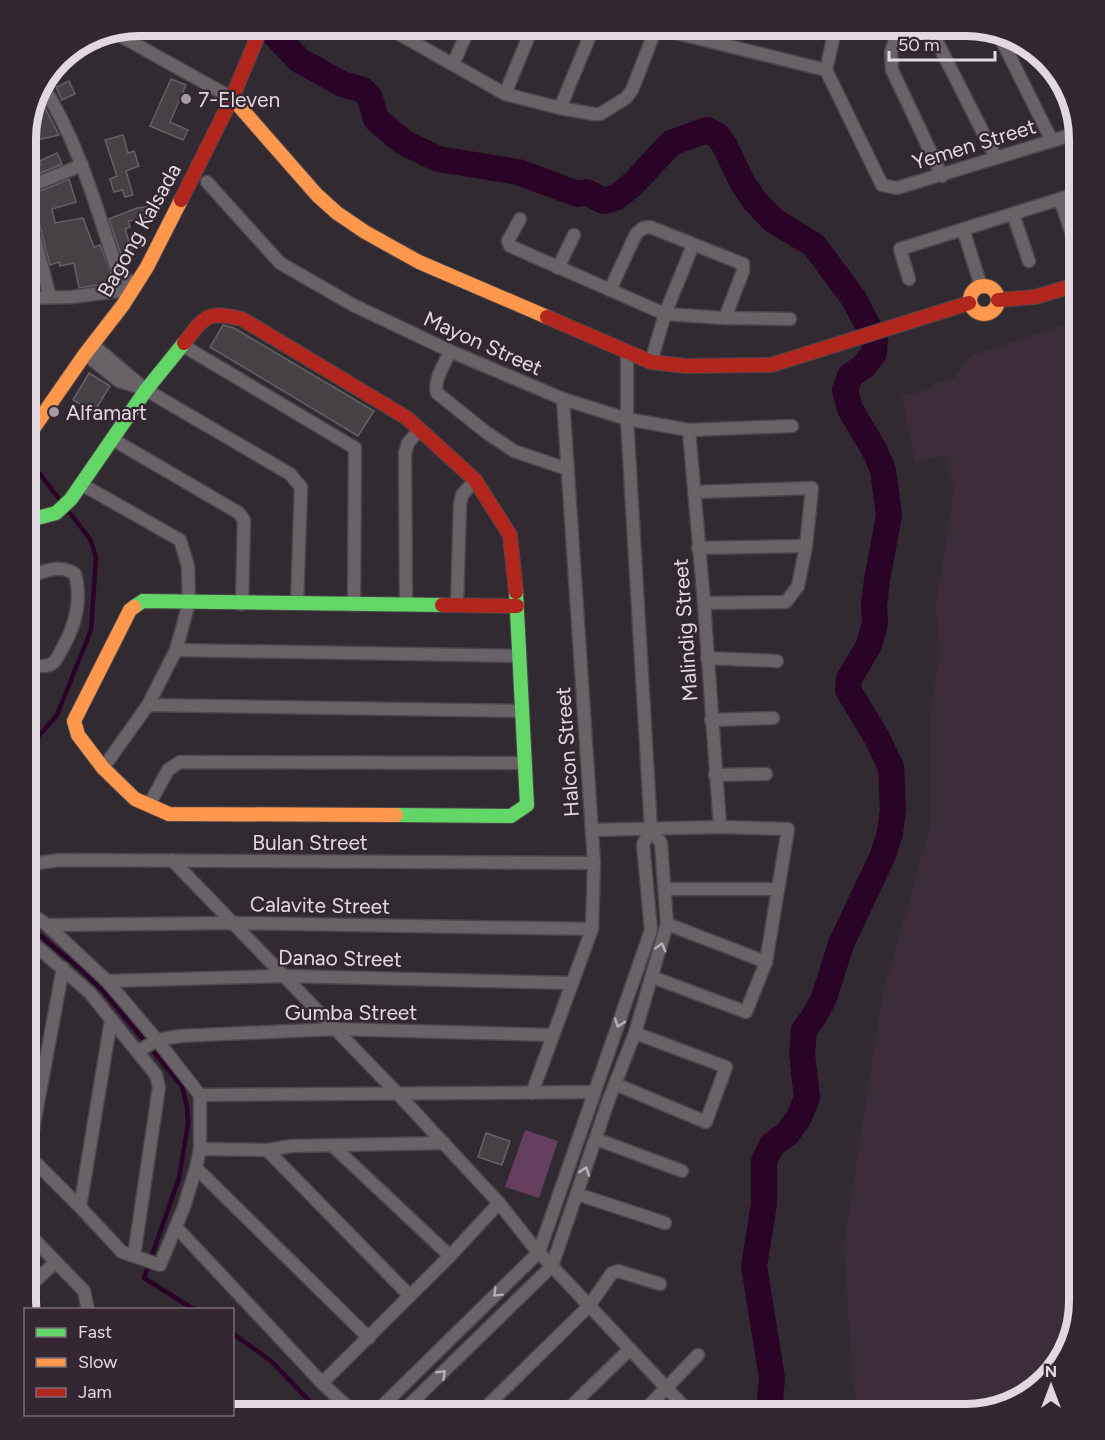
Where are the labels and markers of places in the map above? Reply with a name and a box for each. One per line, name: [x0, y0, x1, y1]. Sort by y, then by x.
place label: 7-Eleven: [198, 87, 280, 112]
marker: 7-Eleven: [179, 92, 193, 106]
place label: Alfamart: [66, 400, 147, 425]
marker: Alfamart: [47, 405, 61, 419]

